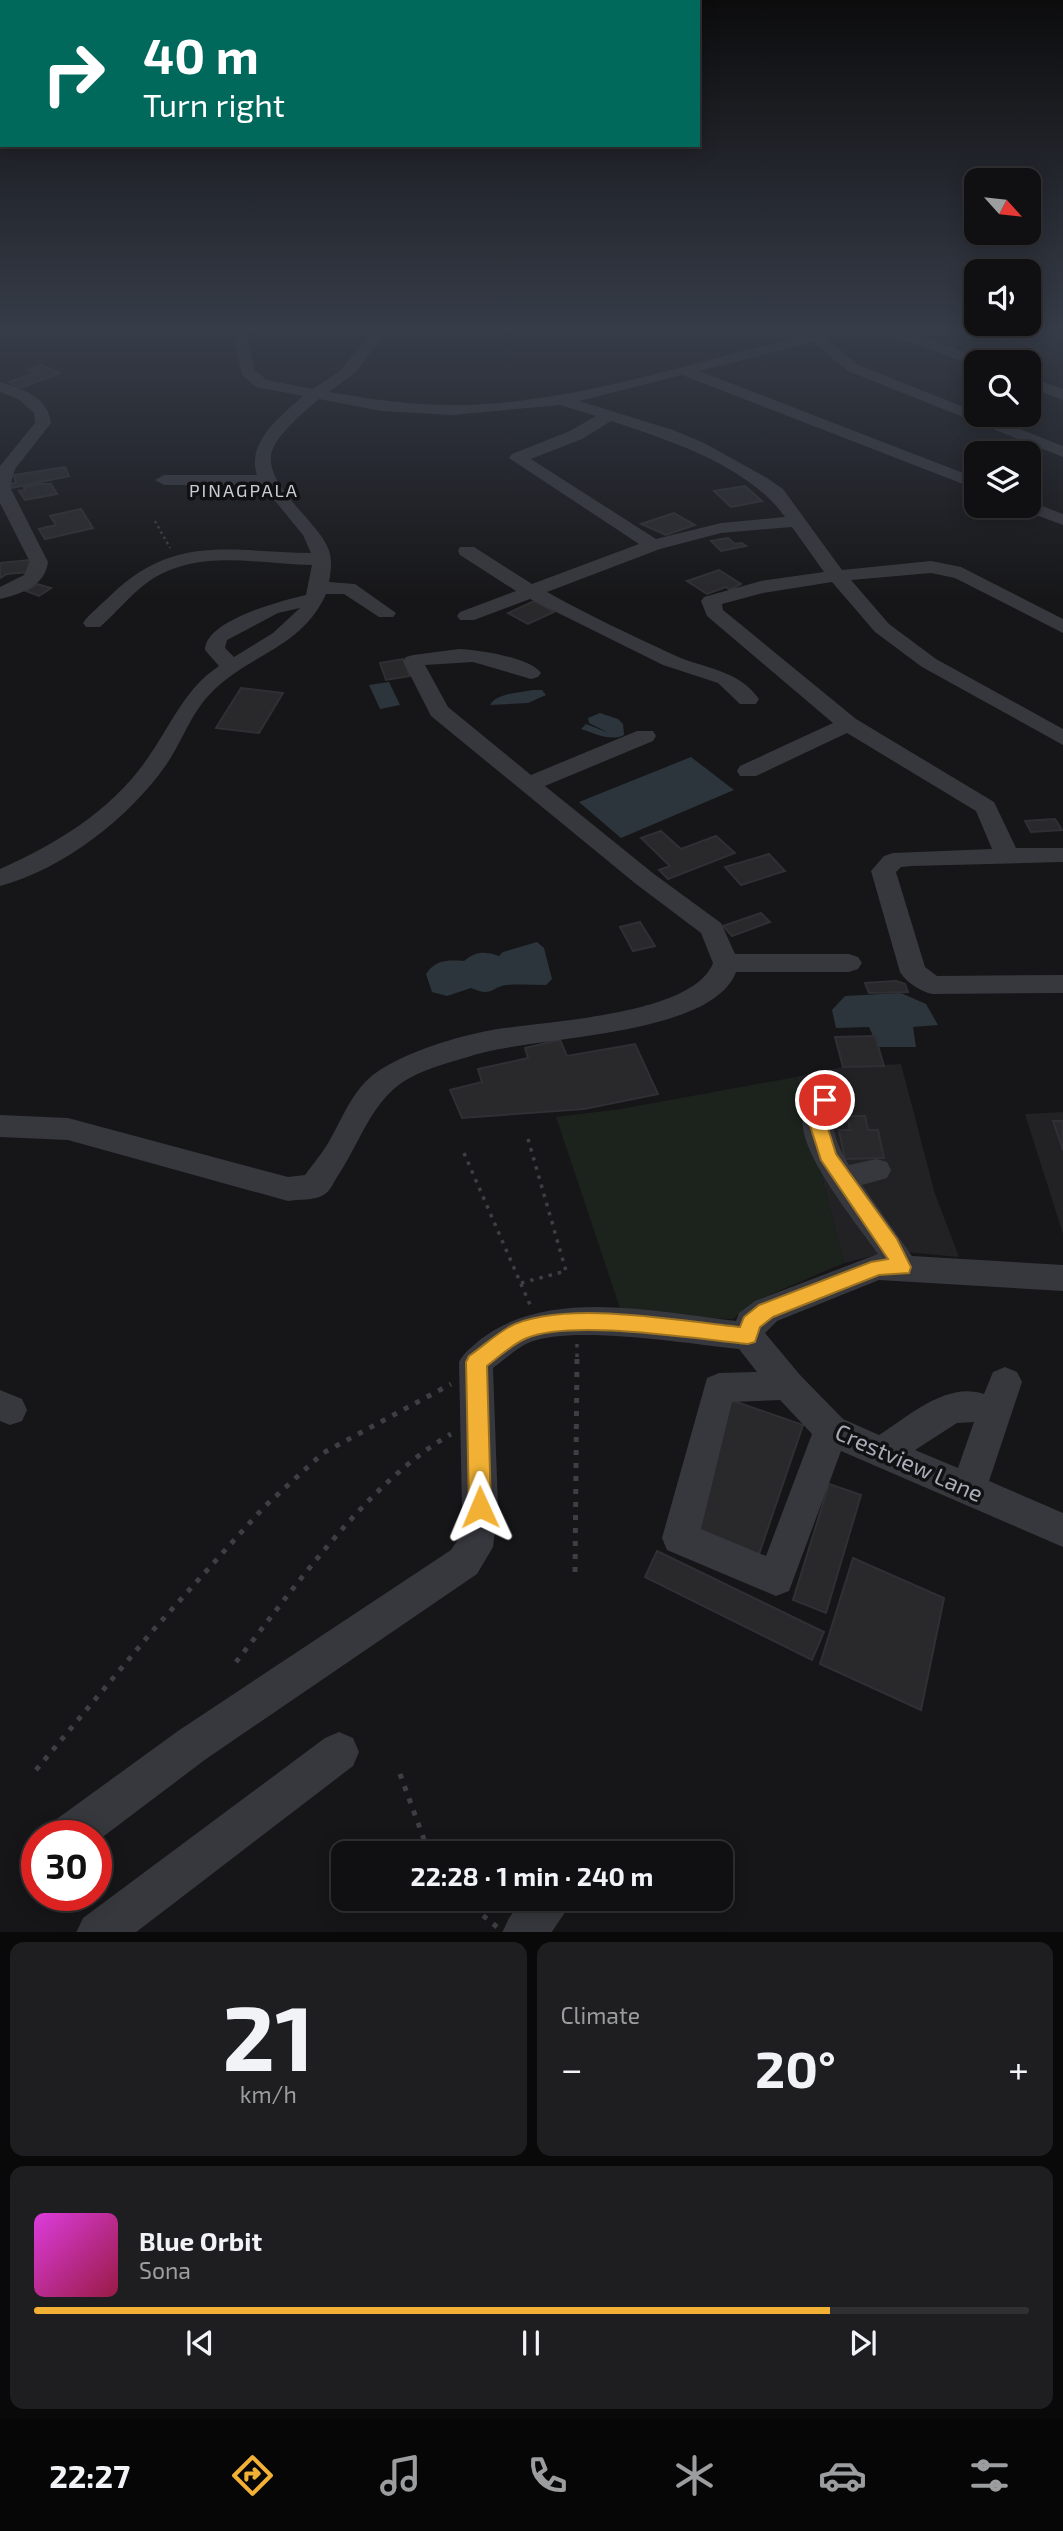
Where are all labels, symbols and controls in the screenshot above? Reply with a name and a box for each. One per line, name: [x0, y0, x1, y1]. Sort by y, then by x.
text: 40 m: [143, 25, 259, 84]
icon: right: [28, 28, 119, 119]
text: Turn right: [143, 85, 285, 123]
north arrow: [964, 168, 1041, 245]
map controls: [964, 168, 1041, 518]
button: sound: [964, 259, 1041, 336]
button: search: [964, 350, 1041, 427]
button: layers: [964, 441, 1041, 518]
district label: PINAGPALA: [189, 479, 299, 501]
pin: [795, 1070, 855, 1130]
icon: arrive: [806, 1081, 844, 1119]
street label: Crestview Lane: [831, 1417, 988, 1507]
position arrow: [443, 1470, 517, 1544]
speed limit sign: 30: [21, 1820, 112, 1911]
text: 22:28 · 1 min · 240 m: [411, 1860, 653, 1891]
text: 21: [222, 1980, 314, 2089]
text: Climate: [561, 2001, 640, 2029]
text: 20°: [755, 2036, 836, 2098]
text: −: [561, 2045, 583, 2091]
text: +: [1008, 2045, 1029, 2091]
text: km/h: [240, 2080, 297, 2108]
text: Blue Orbit: [139, 2225, 262, 2256]
text: Sona: [139, 2256, 191, 2284]
icon: previous: [181, 2324, 219, 2362]
icon: pause: [512, 2324, 550, 2362]
icon: next: [844, 2324, 882, 2362]
icon: directions: [228, 2451, 277, 2500]
icon: music: [376, 2451, 425, 2500]
icon: phone: [523, 2451, 572, 2500]
icon: climate: [670, 2451, 719, 2500]
icon: car: [818, 2451, 867, 2500]
icon: filters: [965, 2451, 1014, 2500]
text: 22:27: [49, 2456, 130, 2494]

